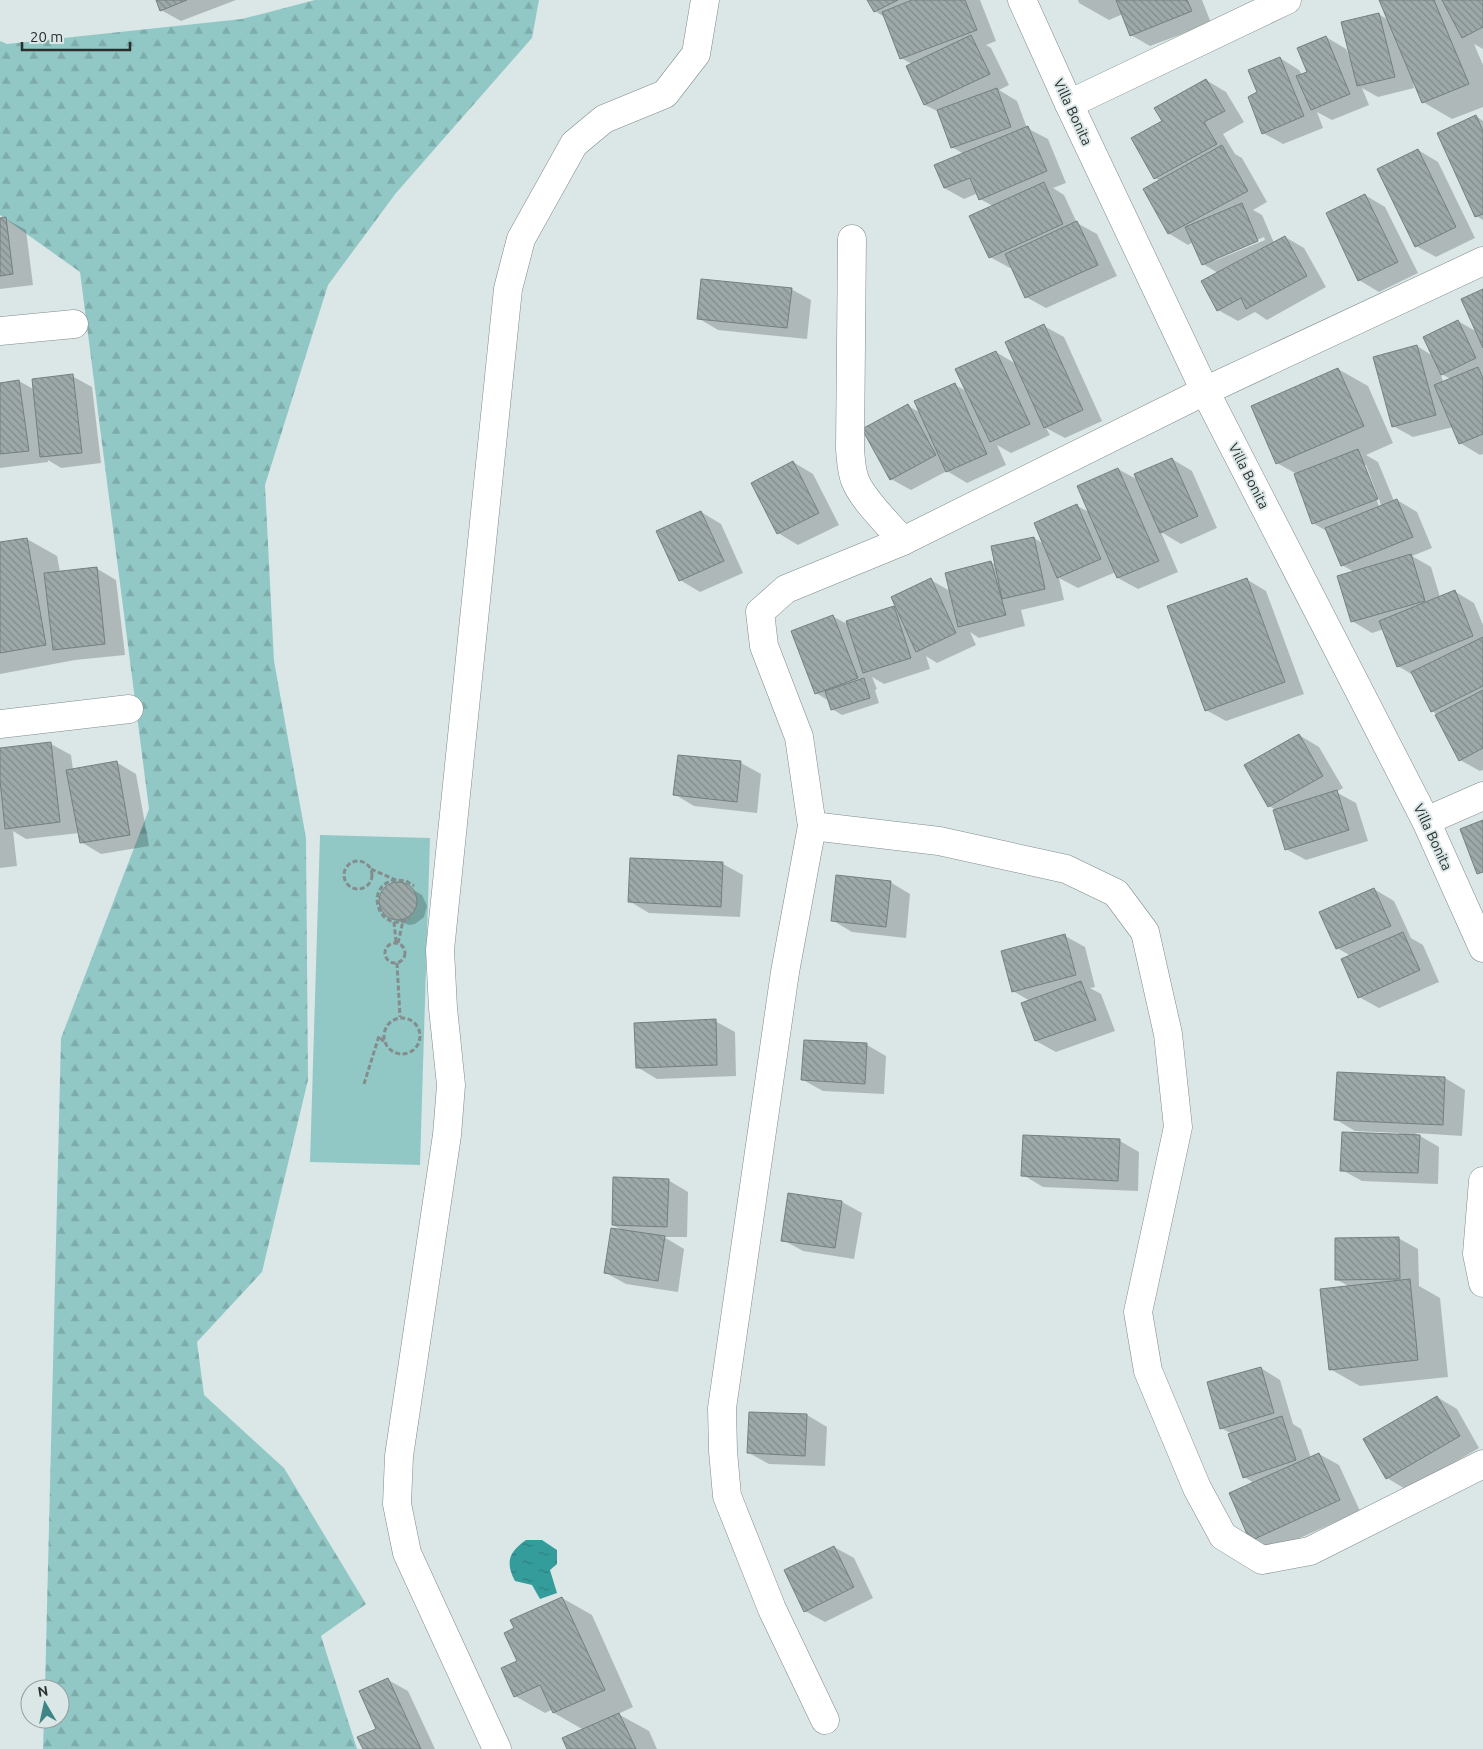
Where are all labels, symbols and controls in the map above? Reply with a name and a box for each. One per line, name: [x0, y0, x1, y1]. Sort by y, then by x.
scale bar: [22, 20, 130, 52]
text: 20 m: [30, 28, 63, 45]
street label: Villa Bonita: [1051, 76, 1095, 148]
street label: Villa Bonita: [1226, 440, 1272, 512]
street label: Villa Bonita: [1411, 801, 1455, 873]
north arrow: [20, 1679, 70, 1729]
text: N: [37, 1682, 49, 1700]

